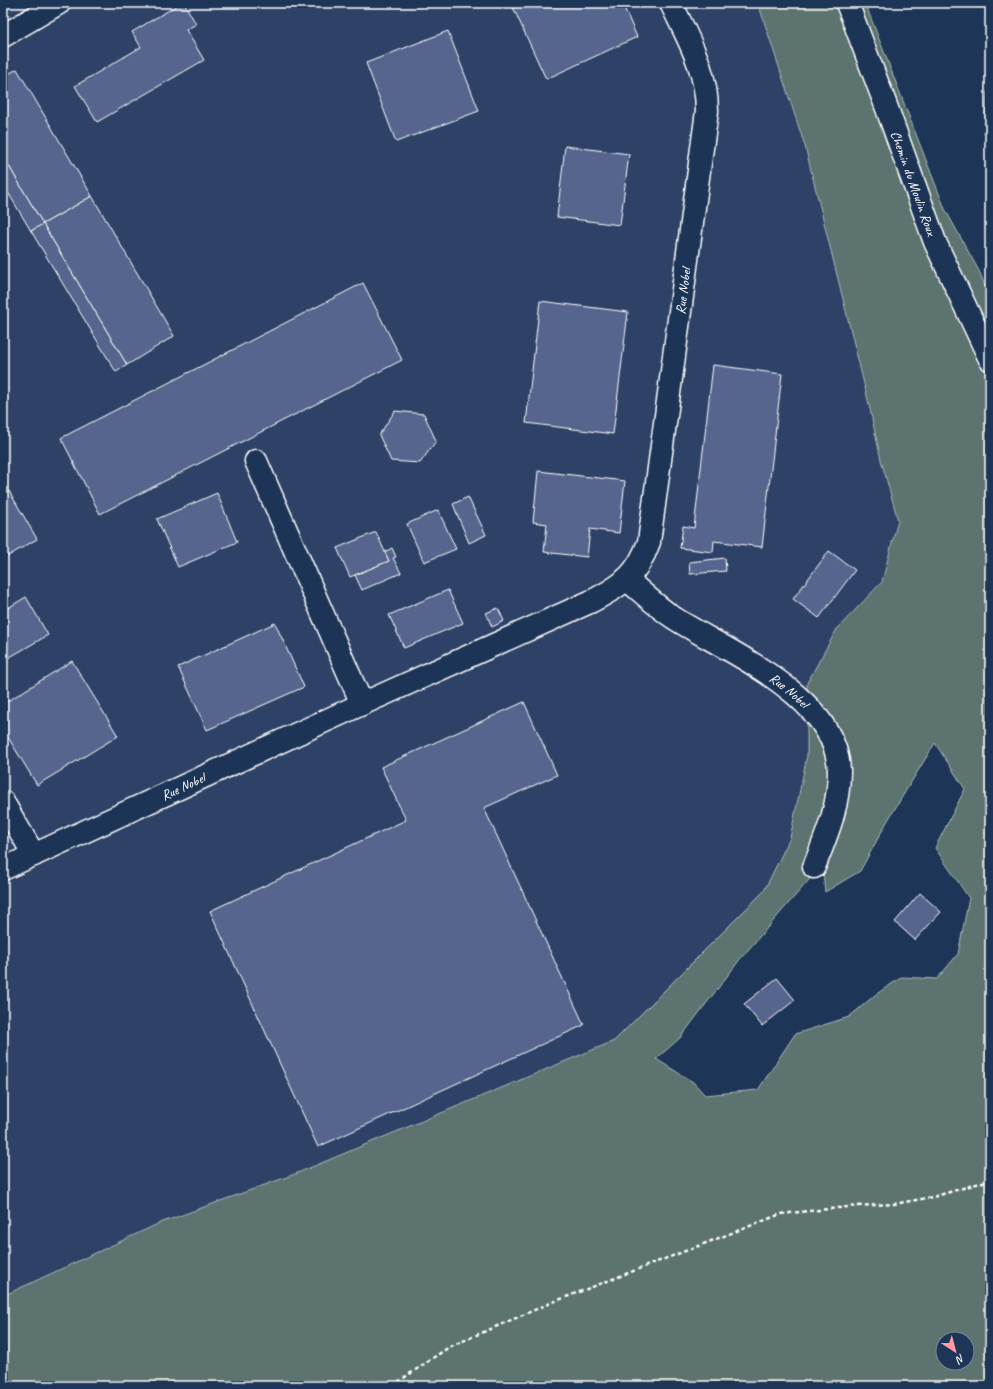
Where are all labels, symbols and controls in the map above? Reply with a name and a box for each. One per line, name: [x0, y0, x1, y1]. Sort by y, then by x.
street label: Chemin du Moulin Roux: [887, 129, 940, 239]
street label: Rue Nobel: [672, 265, 695, 315]
street label: Rue Nobel: [766, 669, 814, 713]
street label: Rue Nobel: [159, 768, 210, 804]
north arrow: [935, 1331, 975, 1371]
text: N: [952, 1351, 968, 1368]

